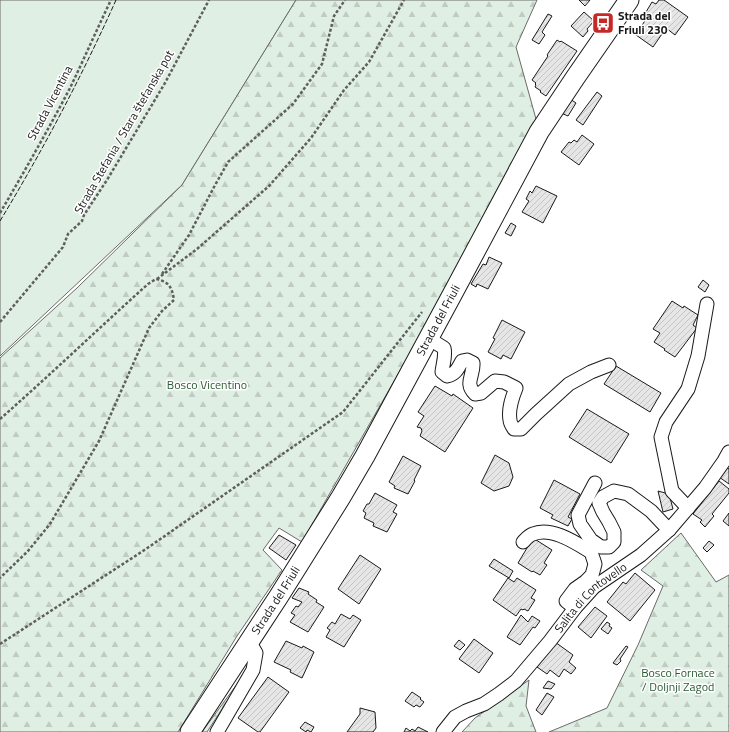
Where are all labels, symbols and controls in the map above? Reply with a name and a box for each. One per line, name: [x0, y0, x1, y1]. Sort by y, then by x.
place label: Strada del Friuli 230: [618, 6, 671, 39]
bus stop icon: Strada del Friuli 230: [590, 10, 616, 36]
street label: Strada Stefania / Stara štefanska pot: [69, 46, 179, 217]
street label: Strada Vicentina: [22, 62, 77, 144]
street label: Strada del Friuli: [411, 281, 465, 359]
park label: Bosco Vicentino: [167, 375, 247, 394]
street label: Salita di Contovello: [549, 557, 631, 637]
street label: Strada del Friuli: [246, 562, 304, 638]
park label: Bosco Fornace / Doljnji Zagod: [641, 663, 715, 696]

